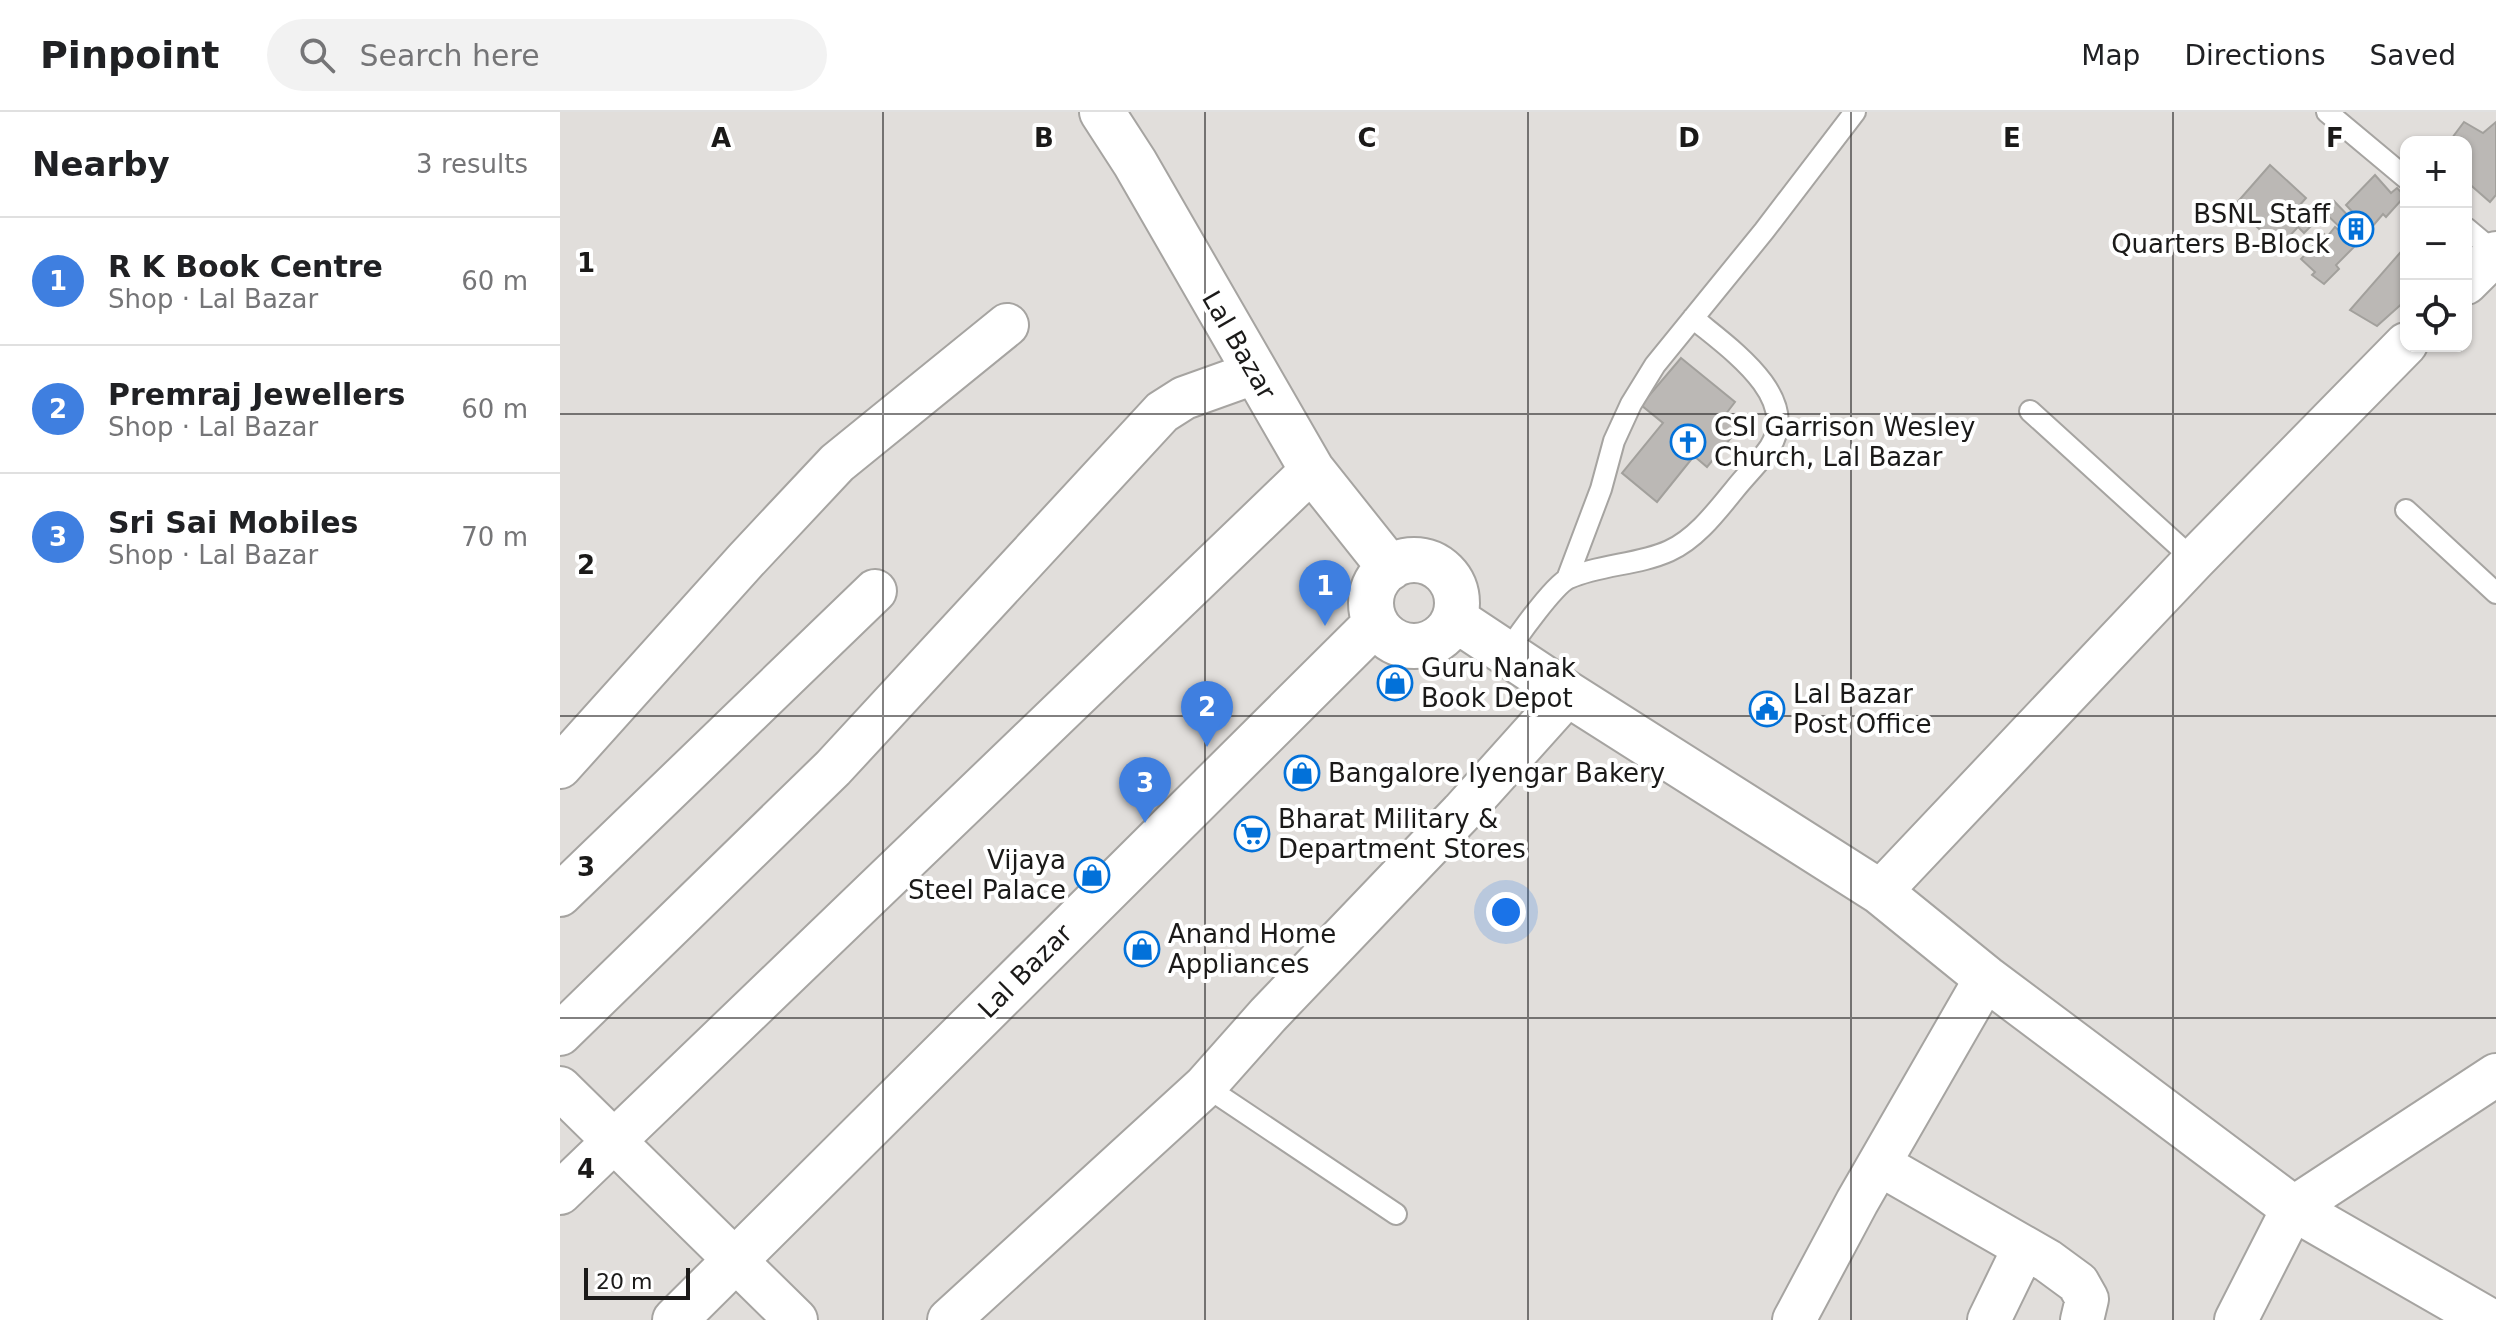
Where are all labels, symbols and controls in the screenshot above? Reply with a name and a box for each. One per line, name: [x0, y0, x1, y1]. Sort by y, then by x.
search box: [267, 19, 827, 91]
text: Pinpoint: [40, 33, 219, 77]
icon: search: [295, 33, 339, 77]
text: Search here: [359, 38, 540, 73]
text: Map: [2081, 39, 2140, 72]
text: Directions: [2184, 39, 2325, 72]
text: Saved: [2369, 39, 2456, 72]
text: A: [711, 123, 731, 153]
text: B: [1034, 123, 1054, 153]
text: C: [1357, 123, 1377, 153]
text: D: [1678, 123, 1700, 153]
text: E: [2003, 123, 2021, 153]
text: F: [2326, 123, 2344, 153]
map controls: [2400, 136, 2472, 352]
button: +: [2400, 136, 2472, 208]
text: Nearby: [32, 144, 170, 184]
text: 3 results: [416, 149, 528, 179]
place label: BSNL Staff Quarters B-Block: [2111, 199, 2331, 259]
button: −: [2400, 208, 2472, 280]
building icon: BSNL Staff Quarters B-Block: [2337, 210, 2375, 248]
text: 1: [577, 248, 595, 278]
text: R K Book Centre: [108, 249, 383, 284]
text: 1: [49, 266, 67, 296]
text: 60 m: [461, 266, 528, 296]
button: locate: [2400, 280, 2472, 352]
text: Shop · Lal Bazar: [108, 284, 318, 314]
street label: Lal Bazar: [1196, 286, 1282, 405]
text: Premraj Jewellers: [108, 377, 405, 412]
text: 2: [49, 394, 67, 424]
text: 60 m: [461, 394, 528, 424]
text: Shop · Lal Bazar: [108, 412, 318, 442]
place label: CSI Garrison Wesley Church, Lal Bazar: [1714, 412, 1975, 472]
church icon: CSI Garrison Wesley Church, Lal Bazar: [1669, 423, 1707, 461]
text: Sri Sai Mobiles: [108, 505, 358, 540]
text: 3: [49, 522, 67, 552]
text: 70 m: [461, 522, 528, 552]
text: Shop · Lal Bazar: [108, 540, 318, 570]
text: 2: [577, 550, 595, 580]
pin: 1: [1299, 560, 1351, 626]
place label: Guru Nanak Book Depot: [1421, 653, 1576, 713]
shop icon: Guru Nanak Book Depot: [1376, 664, 1414, 702]
place label: Lal Bazar Post Office: [1793, 679, 1932, 739]
pin: 2: [1181, 681, 1233, 747]
public building icon: Lal Bazar Post Office: [1748, 690, 1786, 728]
shop icon: Bangalore Iyengar Bakery: [1283, 754, 1321, 792]
pin: 3: [1119, 757, 1171, 823]
place label: Bangalore Iyengar Bakery: [1328, 758, 1665, 788]
place label: Bharat Military & Department Stores: [1278, 804, 1526, 864]
supermarket icon: Bharat Military & Department Stores: [1233, 815, 1271, 853]
place label: Vijaya Steel Palace: [908, 845, 1066, 905]
text: 3: [577, 852, 595, 882]
shop icon: Vijaya Steel Palace: [1073, 856, 1111, 894]
your location: [1486, 892, 1526, 932]
street label: Lal Bazar: [972, 918, 1078, 1024]
place label: Anand Home Appliances: [1168, 919, 1336, 979]
shop icon: Anand Home Appliances: [1123, 930, 1161, 968]
text: 4: [577, 1154, 595, 1184]
scale bar: [584, 1264, 690, 1300]
text: 20 m: [596, 1269, 652, 1294]

